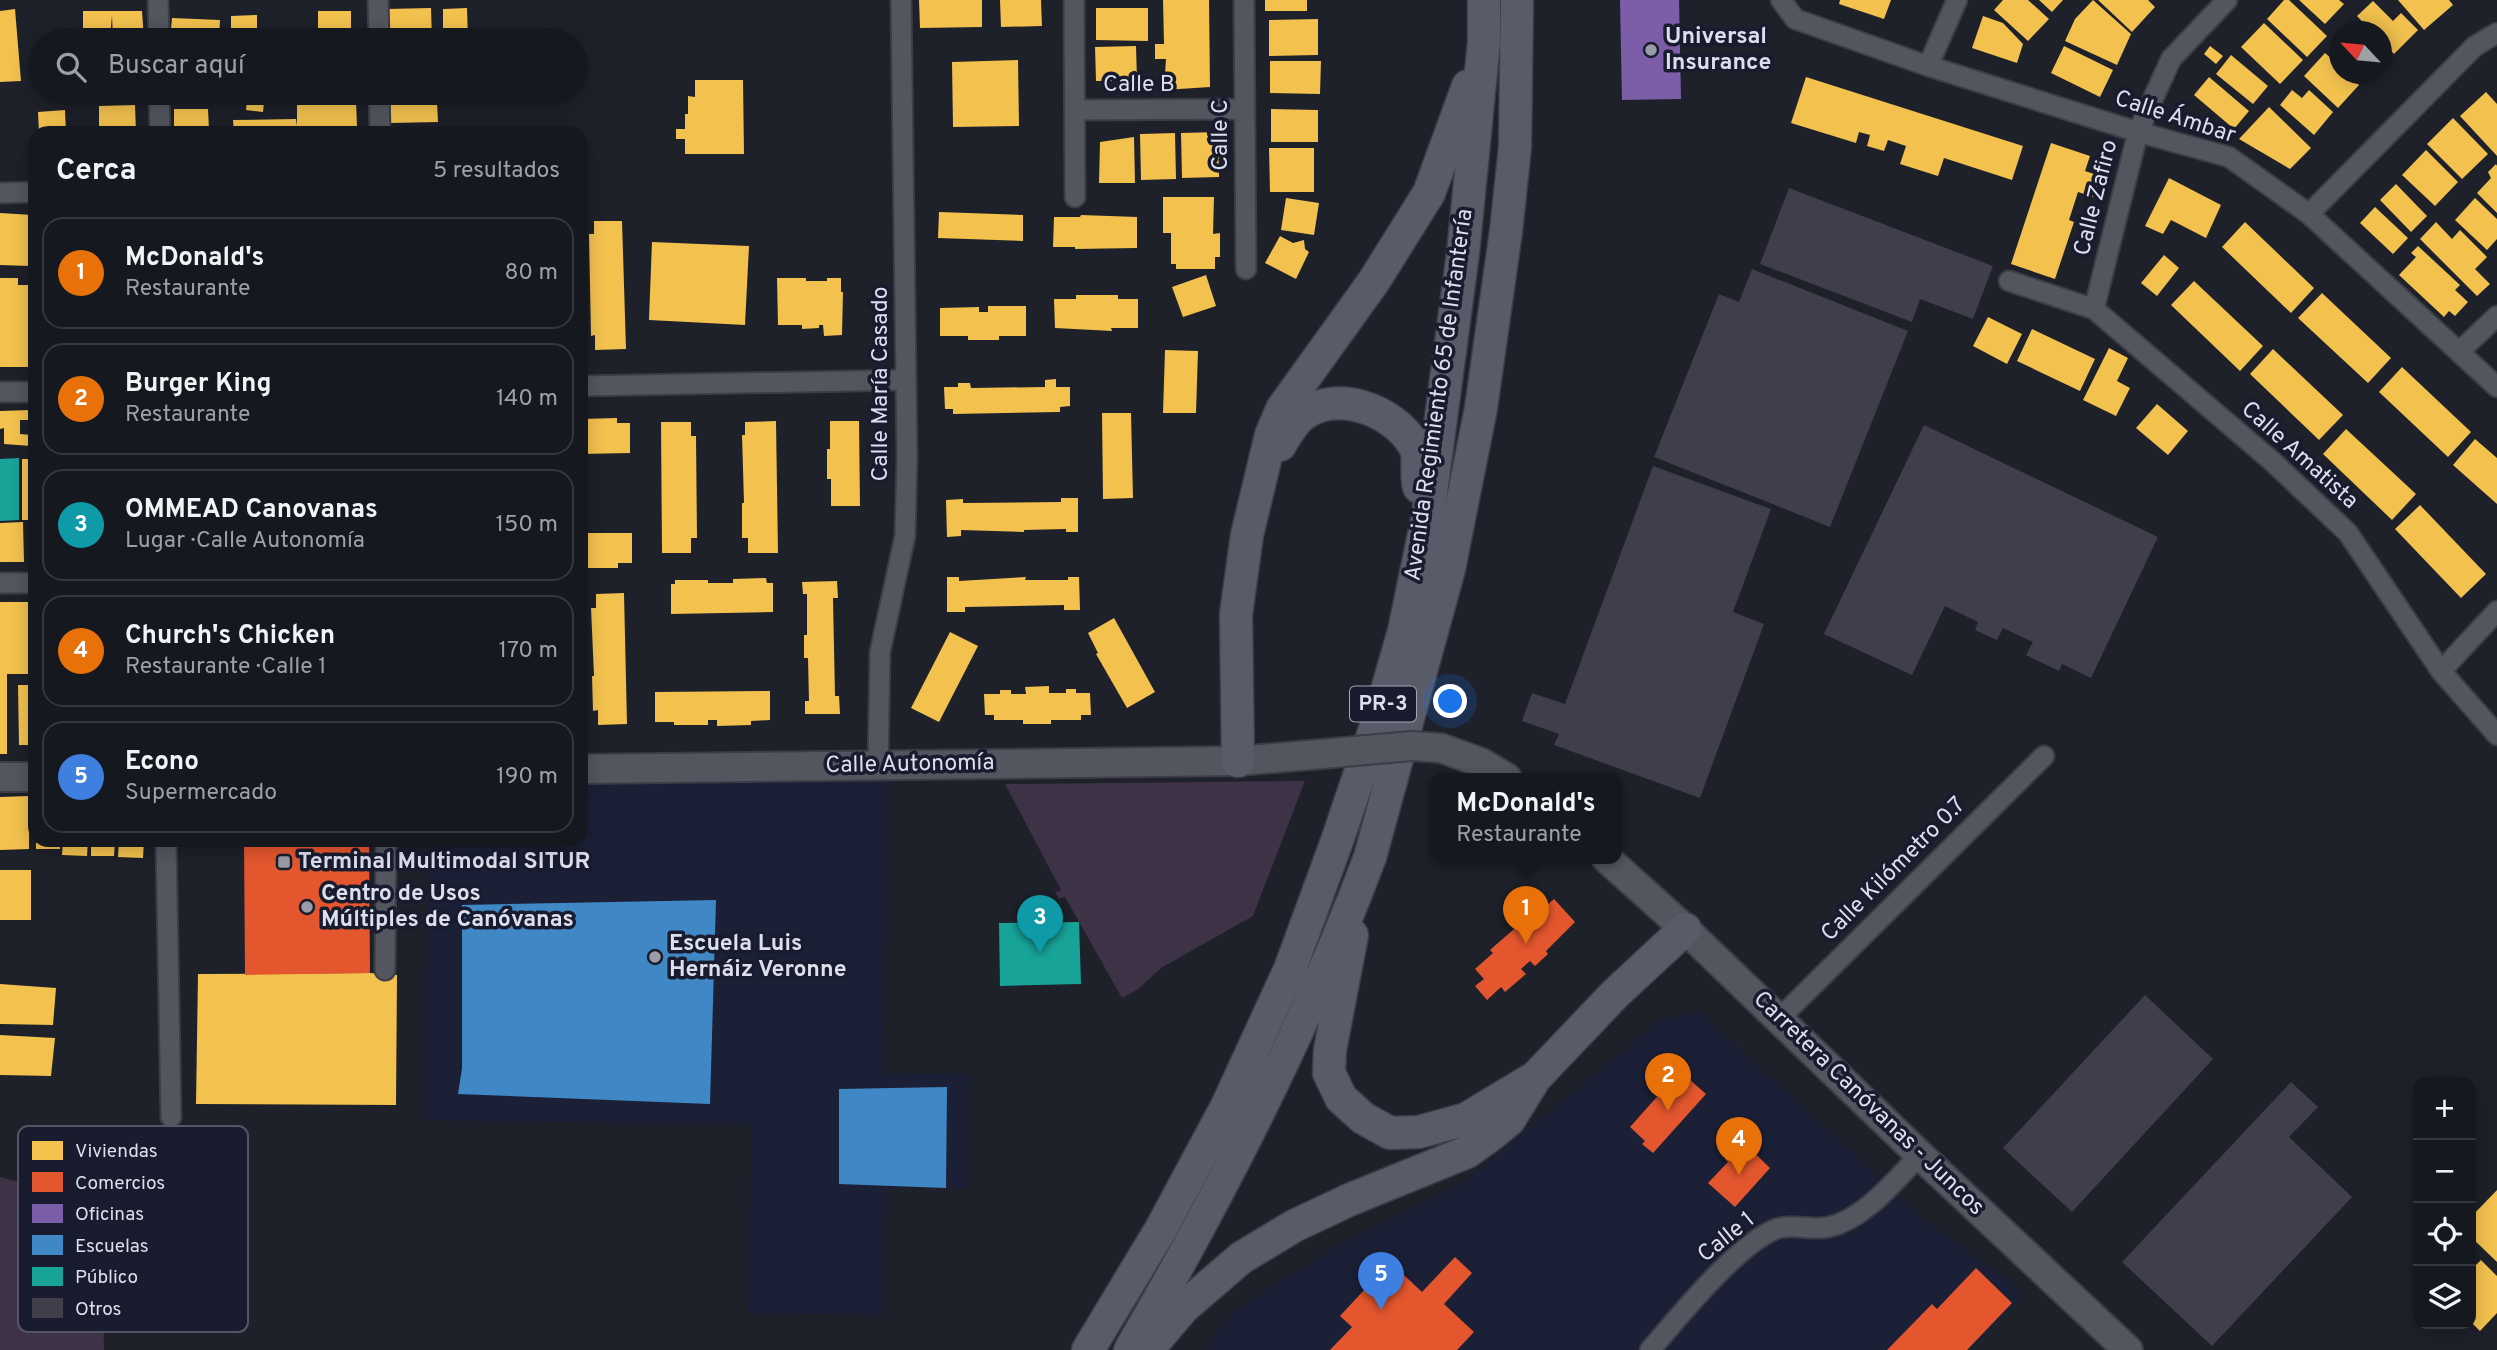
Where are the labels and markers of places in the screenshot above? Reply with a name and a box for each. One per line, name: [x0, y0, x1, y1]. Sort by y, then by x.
place label: Universal Insurance: [1665, 23, 1771, 78]
marker: Universal Insurance: [1643, 42, 1659, 58]
place label: Terminal Multimodal SITUR: [298, 848, 590, 877]
marker: Terminal Multimodal SITUR: [276, 854, 292, 870]
place label: Centro de Usos Múltiples de Canóvanas: [321, 880, 574, 935]
pin: 1: [1503, 886, 1549, 944]
pin: 3: [1017, 895, 1063, 953]
marker: Centro de Usos Múltiples de Canóvanas: [299, 899, 315, 915]
place label: Escuela Luis Hernáiz Veronne: [669, 930, 847, 985]
marker: Escuela Luis Hernáiz Veronne: [647, 949, 663, 965]
pin: 2: [1645, 1053, 1691, 1111]
pin: 4: [1716, 1117, 1762, 1175]
pin: 5: [1358, 1252, 1404, 1310]

